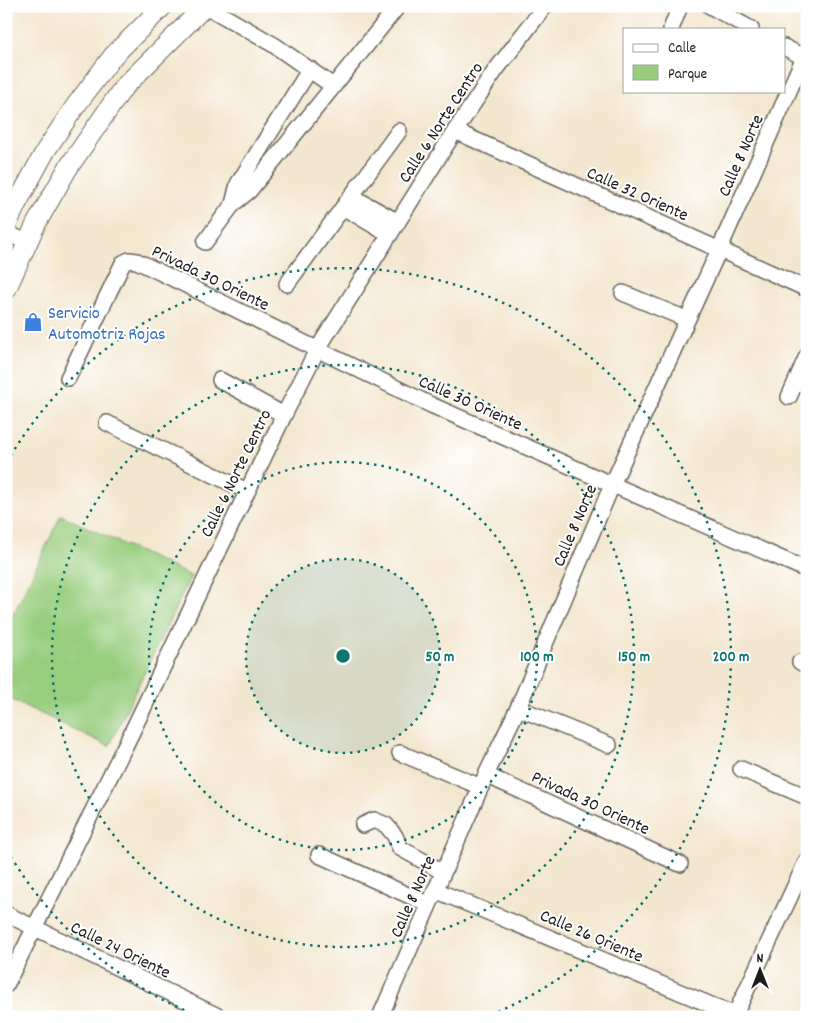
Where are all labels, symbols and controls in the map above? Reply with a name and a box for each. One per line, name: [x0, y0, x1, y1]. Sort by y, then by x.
legend: [623, 28, 786, 92]
text: Calle: [668, 38, 697, 60]
street label: Calle 6 Norte Centro: [394, 58, 491, 189]
text: Parque: [668, 64, 708, 86]
street label: Calle 8 Norte: [713, 111, 772, 201]
street label: Calle 32 Oriente: [582, 162, 692, 229]
street label: Privada 30 Oriente: [147, 240, 273, 319]
place label: Servicio Automotriz Rojas: [48, 302, 166, 348]
shop icon: Servicio Automotriz Rojas: [22, 311, 44, 333]
street label: Calle 30 Oriente: [414, 370, 526, 438]
street label: Calle 6 Norte Centro: [195, 406, 279, 542]
street label: Calle 8 Norte: [548, 481, 605, 571]
centre of rings: [334, 647, 352, 665]
text: 50 m: [426, 647, 454, 669]
text: 100 m: [520, 647, 554, 669]
text: 150 m: [618, 647, 650, 669]
text: 200 m: [713, 647, 749, 669]
street label: Privada 30 Oriente: [527, 766, 653, 843]
street label: Calle 8 Norte: [385, 852, 444, 942]
street label: Calle 26 Oriente: [536, 904, 647, 970]
street label: Calle 24 Oriente: [66, 916, 174, 986]
north arrow: [736, 946, 786, 996]
text: N: [757, 949, 764, 969]

